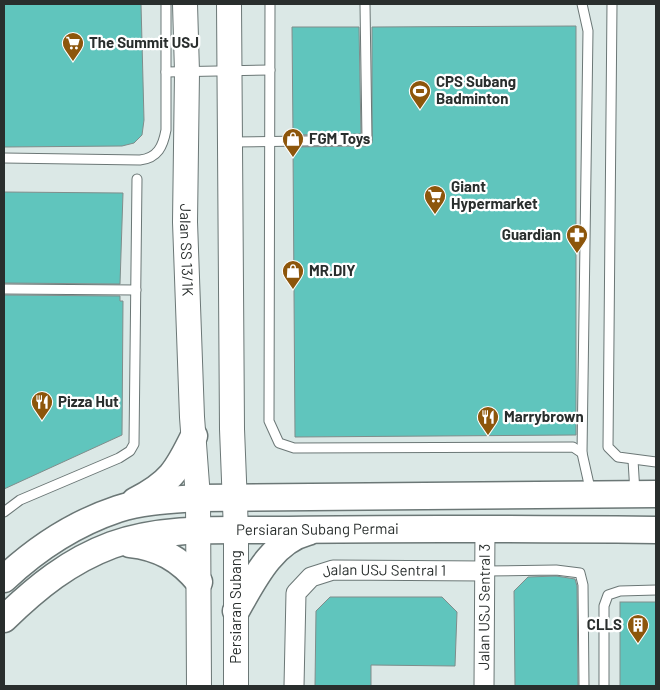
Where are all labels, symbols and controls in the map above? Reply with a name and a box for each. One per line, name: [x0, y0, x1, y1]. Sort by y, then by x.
supermarket icon: The Summit USJ: [61, 31, 85, 62]
place label: The Summit USJ: [89, 33, 199, 51]
place label: CPS Subang Badminton: [436, 72, 516, 107]
sports icon: CPS Subang Badminton: [408, 79, 432, 110]
shop icon: FGM Toys: [281, 127, 305, 158]
place label: FGM Toys: [309, 129, 371, 147]
place label: Giant Hypermarket: [451, 177, 538, 212]
supermarket icon: Giant Hypermarket: [423, 184, 447, 215]
street label: Jalan SS 13/1K: [177, 204, 198, 296]
pharmacy icon: Guardian: [565, 223, 589, 254]
place label: Guardian: [502, 225, 561, 243]
shop icon: MR.DIY: [281, 259, 305, 290]
place label: MR.DIY: [309, 261, 355, 279]
restaurant icon: Pizza Hut: [30, 390, 54, 421]
place label: Pizza Hut: [58, 392, 119, 410]
restaurant icon: Marrybrown: [476, 405, 500, 436]
place label: Marrybrown: [504, 407, 584, 425]
street label: Persiaran Subang Permai: [236, 519, 399, 538]
street label: Jalan USJ Sentral 3: [474, 544, 493, 670]
street label: Persiaran Subang: [226, 550, 244, 664]
street label: Jalan USJ Sentral 1: [319, 560, 446, 581]
building icon: CLLS: [626, 613, 650, 644]
place label: CLLS: [587, 615, 622, 633]

